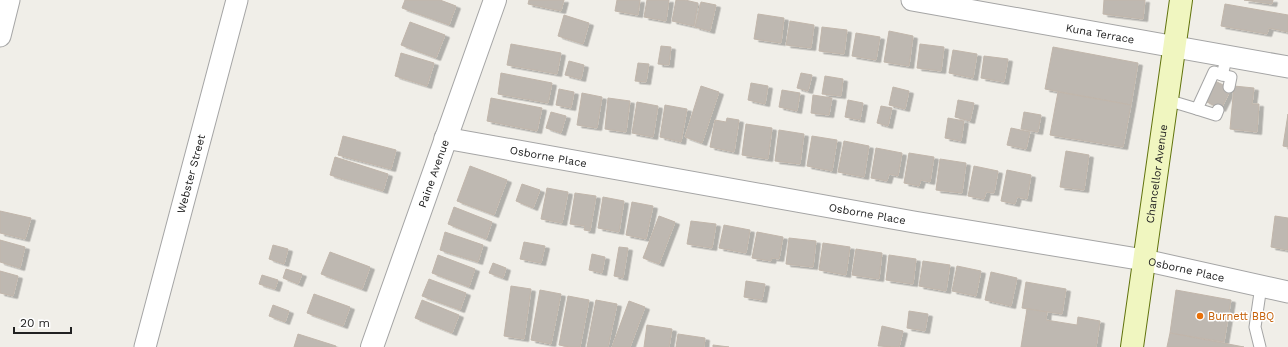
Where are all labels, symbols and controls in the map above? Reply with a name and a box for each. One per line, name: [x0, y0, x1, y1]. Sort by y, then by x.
street label: Kuna Terrace: [1065, 21, 1135, 46]
street label: Chancellor Avenue: [1143, 123, 1170, 224]
street label: Webster Street: [174, 133, 208, 215]
street label: Paine Avenue: [415, 138, 452, 209]
street label: Osborne Place: [509, 143, 588, 170]
street label: Osborne Place: [828, 200, 907, 227]
street label: Osborne Place: [1147, 255, 1226, 284]
scale bar: [14, 309, 71, 335]
place label: Burnett BBQ: [1208, 310, 1274, 323]
marker: Burnett BBQ: [1195, 311, 1205, 321]
text: 20 m: [20, 316, 50, 330]

